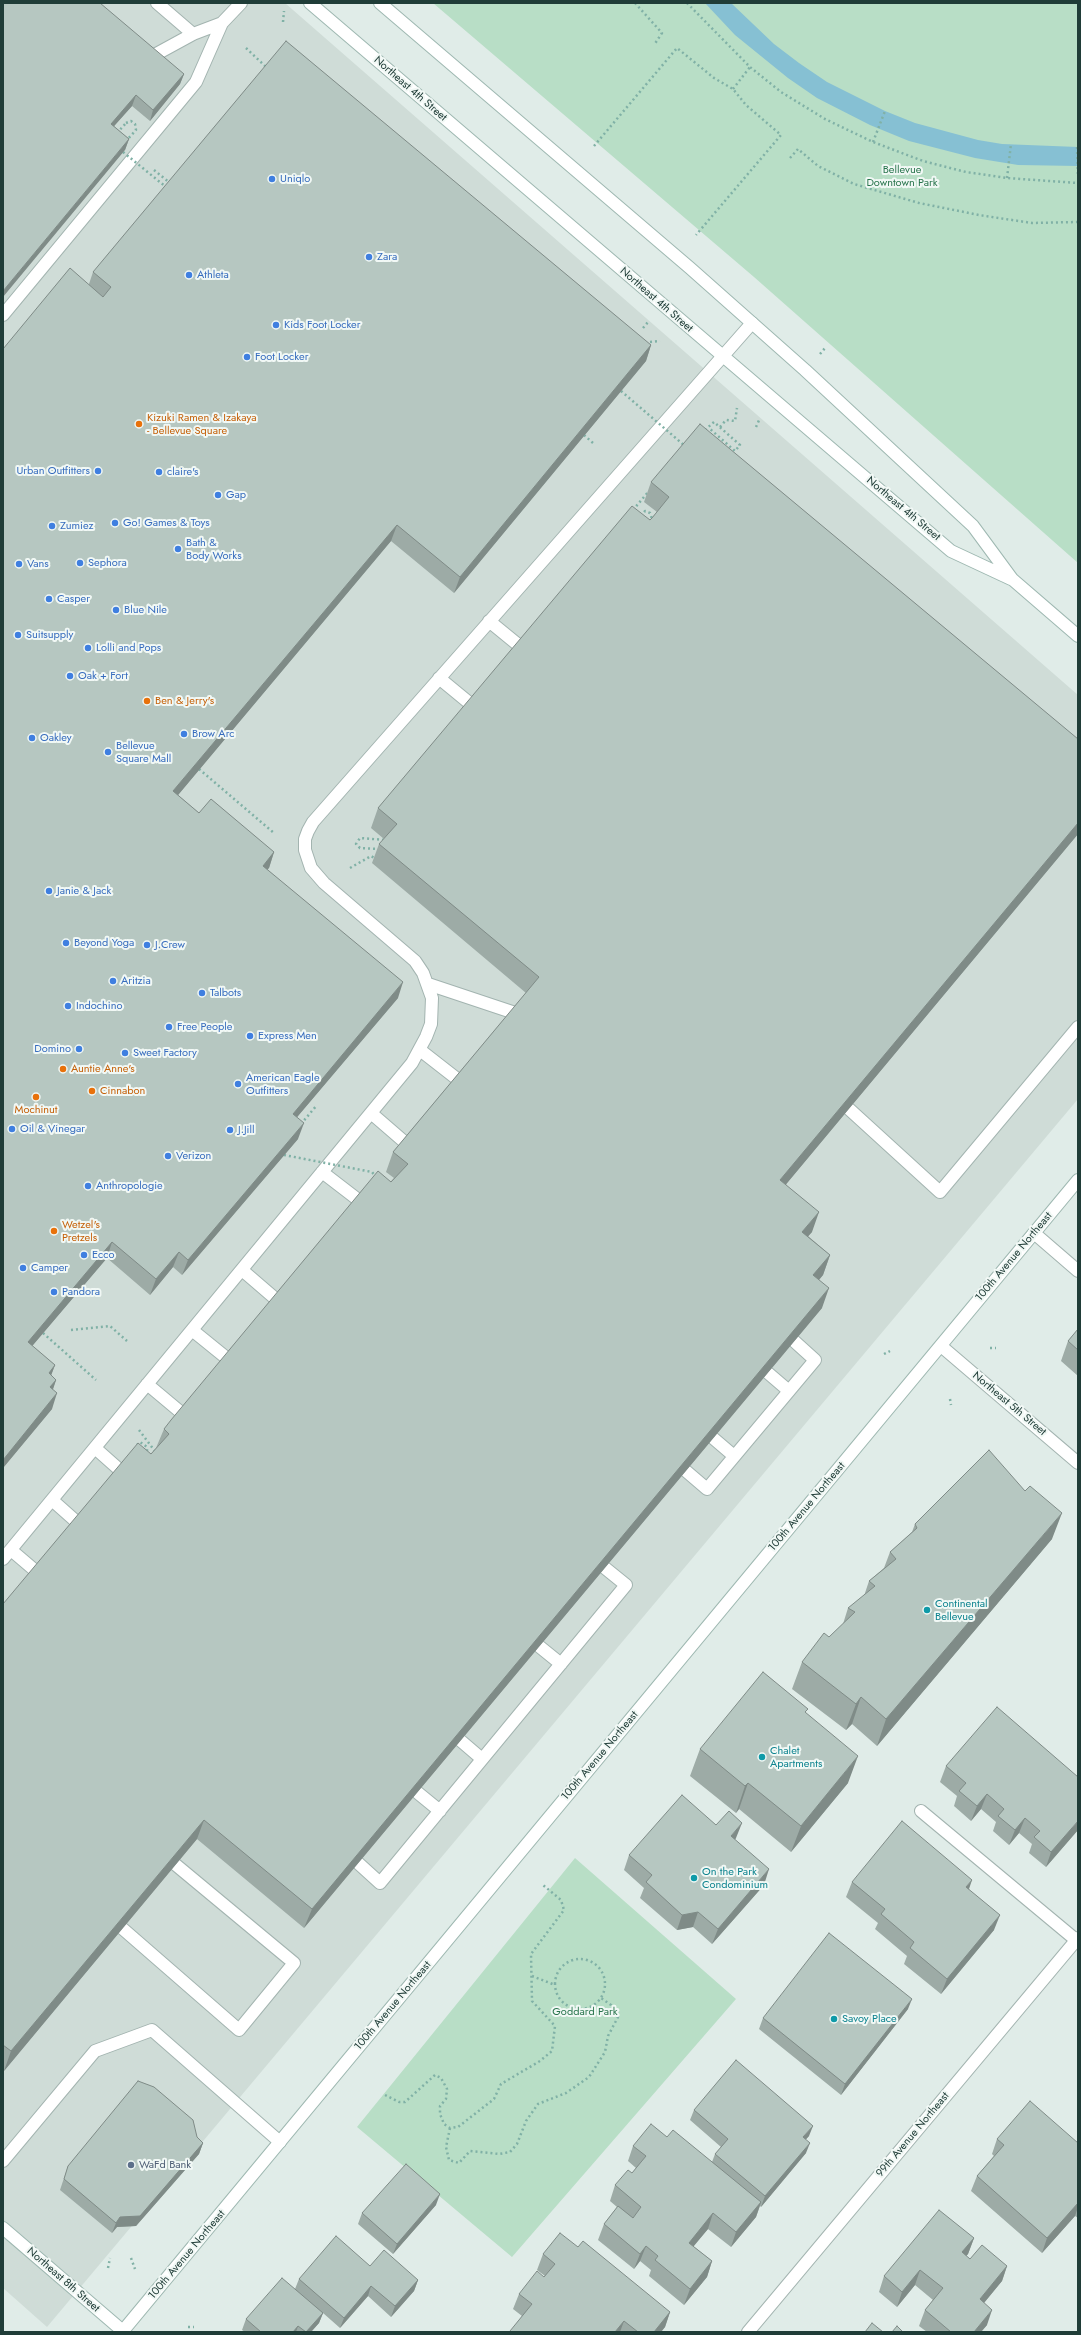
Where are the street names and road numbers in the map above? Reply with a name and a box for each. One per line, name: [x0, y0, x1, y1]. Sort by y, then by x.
street label: Northeast 4th Street: [371, 54, 449, 124]
street label: Northeast 4th Street: [617, 265, 695, 335]
street label: Northeast 4th Street: [863, 474, 943, 544]
street label: 100th Avenue Northeast: [973, 1210, 1055, 1304]
street label: Northeast 5th Street: [969, 1369, 1049, 1439]
street label: 100th Avenue Northeast: [766, 1460, 848, 1554]
street label: 100th Avenue Northeast: [559, 1709, 641, 1803]
street label: 100th Avenue Northeast: [352, 1959, 434, 2053]
street label: 99th Avenue Northeast: [874, 2090, 952, 2180]
street label: 100th Avenue Northeast: [146, 2208, 228, 2302]
street label: Northeast 8th Street: [24, 2245, 102, 2315]

